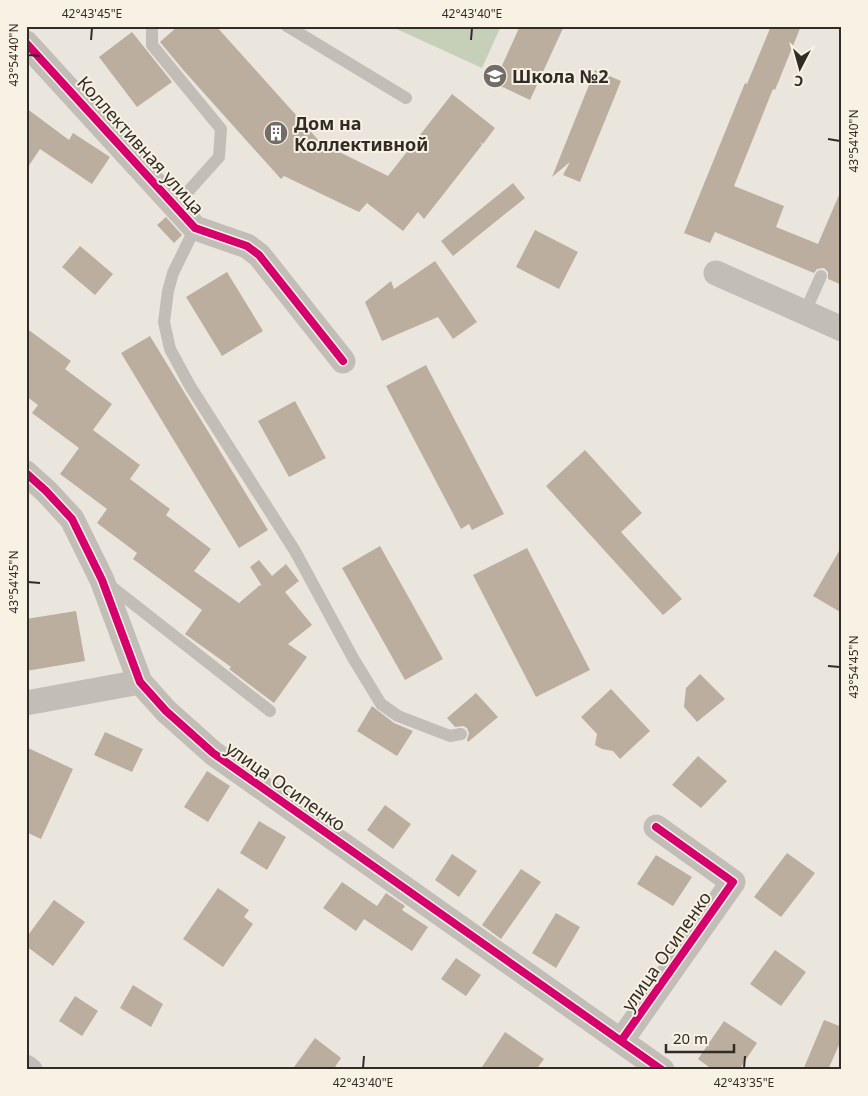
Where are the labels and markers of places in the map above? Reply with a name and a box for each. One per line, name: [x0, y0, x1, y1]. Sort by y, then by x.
school or university icon: Школа №2: [482, 63, 508, 89]
place label: Школа №2: [512, 64, 609, 88]
place label: Дом на Коллективной: [294, 111, 428, 156]
building icon: Дом на Коллективной: [263, 120, 289, 146]

